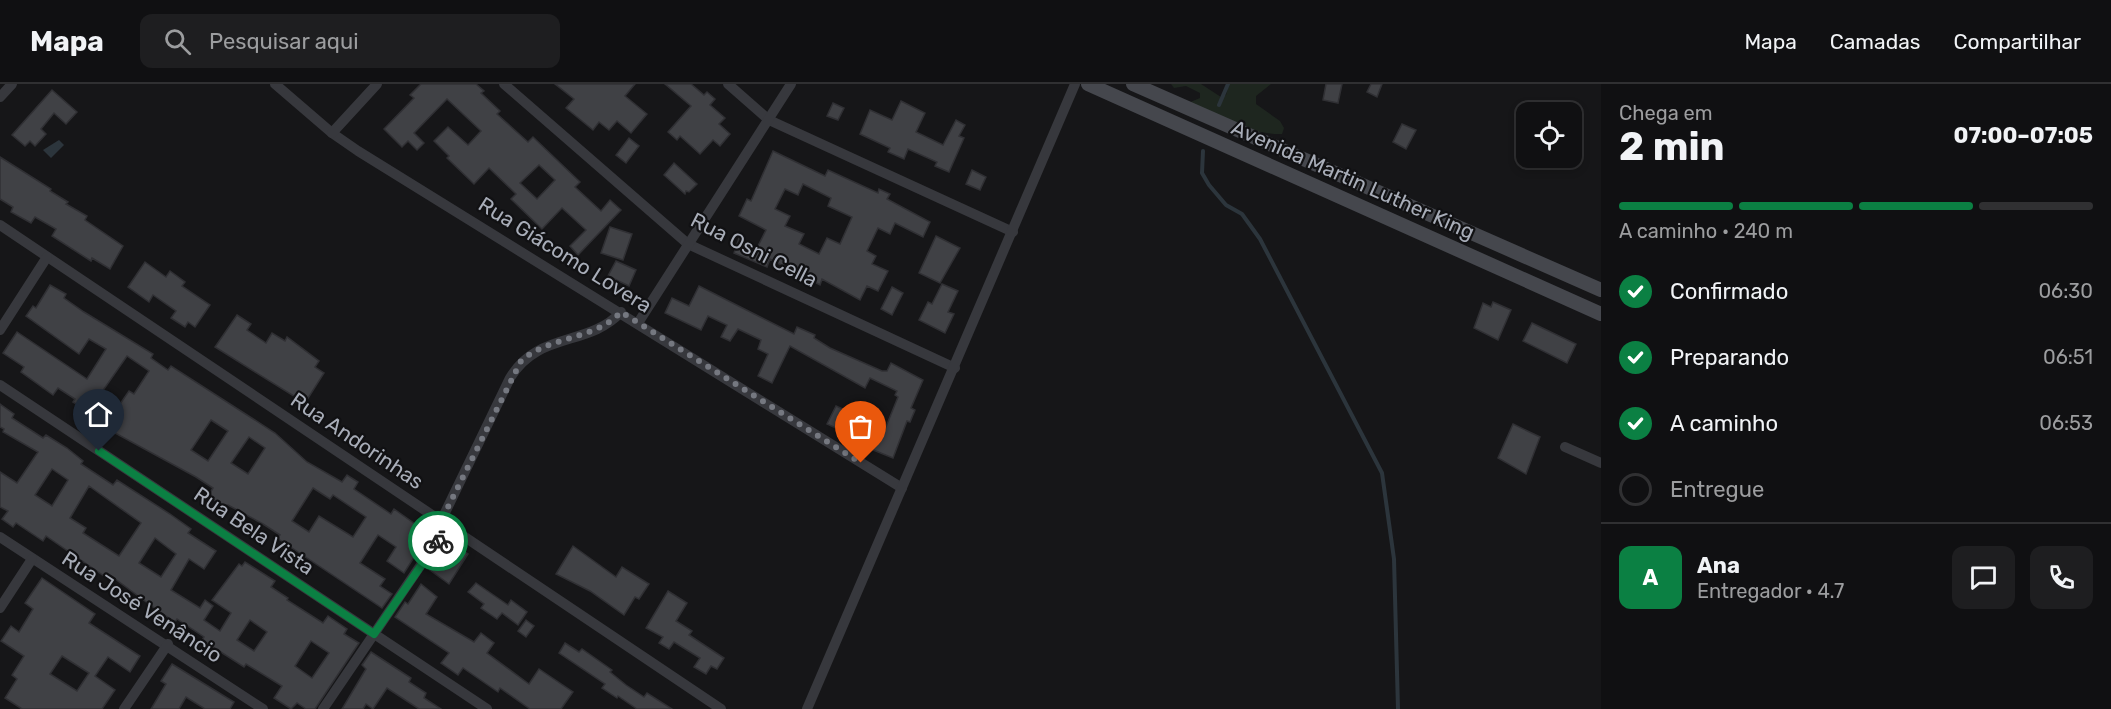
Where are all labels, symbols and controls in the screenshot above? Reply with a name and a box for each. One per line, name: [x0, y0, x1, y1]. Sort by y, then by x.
search box: [140, 14, 560, 68]
text: Mapa: [30, 25, 104, 58]
icon: search: [161, 25, 194, 58]
text: Pesquisar aqui: [209, 28, 359, 55]
text: Mapa: [1744, 29, 1797, 54]
text: Camadas: [1830, 29, 1920, 54]
text: Compartilhar: [1953, 29, 2081, 54]
text: Chega em: [1619, 101, 1713, 125]
map controls: [1516, 102, 1582, 168]
button: locate: [1516, 102, 1582, 168]
street label: Avenida Martin Luther King: [1228, 115, 1479, 245]
text: 07:00–07:05: [1953, 122, 2093, 149]
text: 2 min: [1619, 124, 1725, 170]
street label: Rua Giácomo Lovera: [474, 191, 656, 318]
street label: Rua Osni Cella: [687, 207, 822, 292]
text: A caminho · 240 m: [1619, 219, 1793, 243]
icon: check: [1619, 275, 1652, 308]
text: Confirmado: [1670, 278, 1788, 305]
text: 06:30: [2038, 279, 2093, 303]
icon: check: [1619, 341, 1652, 374]
text: Preparando: [1670, 344, 1789, 371]
text: 06:51: [2043, 345, 2093, 369]
street label: Rua Andorinhas: [286, 387, 428, 494]
pin: [73, 389, 124, 451]
icon: home: [82, 398, 115, 431]
pin: [835, 401, 886, 463]
icon: check: [1619, 407, 1652, 440]
icon: bag: [844, 410, 877, 443]
text: A caminho: [1670, 410, 1778, 437]
text: 06:53: [2039, 411, 2093, 435]
text: Entregue: [1670, 476, 1764, 503]
street label: Rua Bela Vista: [189, 481, 319, 580]
courier: [408, 511, 468, 571]
icon: bike: [422, 525, 455, 558]
street label: Rua José Venâncio: [58, 546, 227, 668]
button: chat: [1952, 546, 2015, 609]
button: phone: [2030, 546, 2093, 609]
text: Ana: [1697, 552, 1740, 579]
text: A: [1643, 564, 1658, 591]
text: Entregador · 4.7: [1697, 579, 1844, 603]

